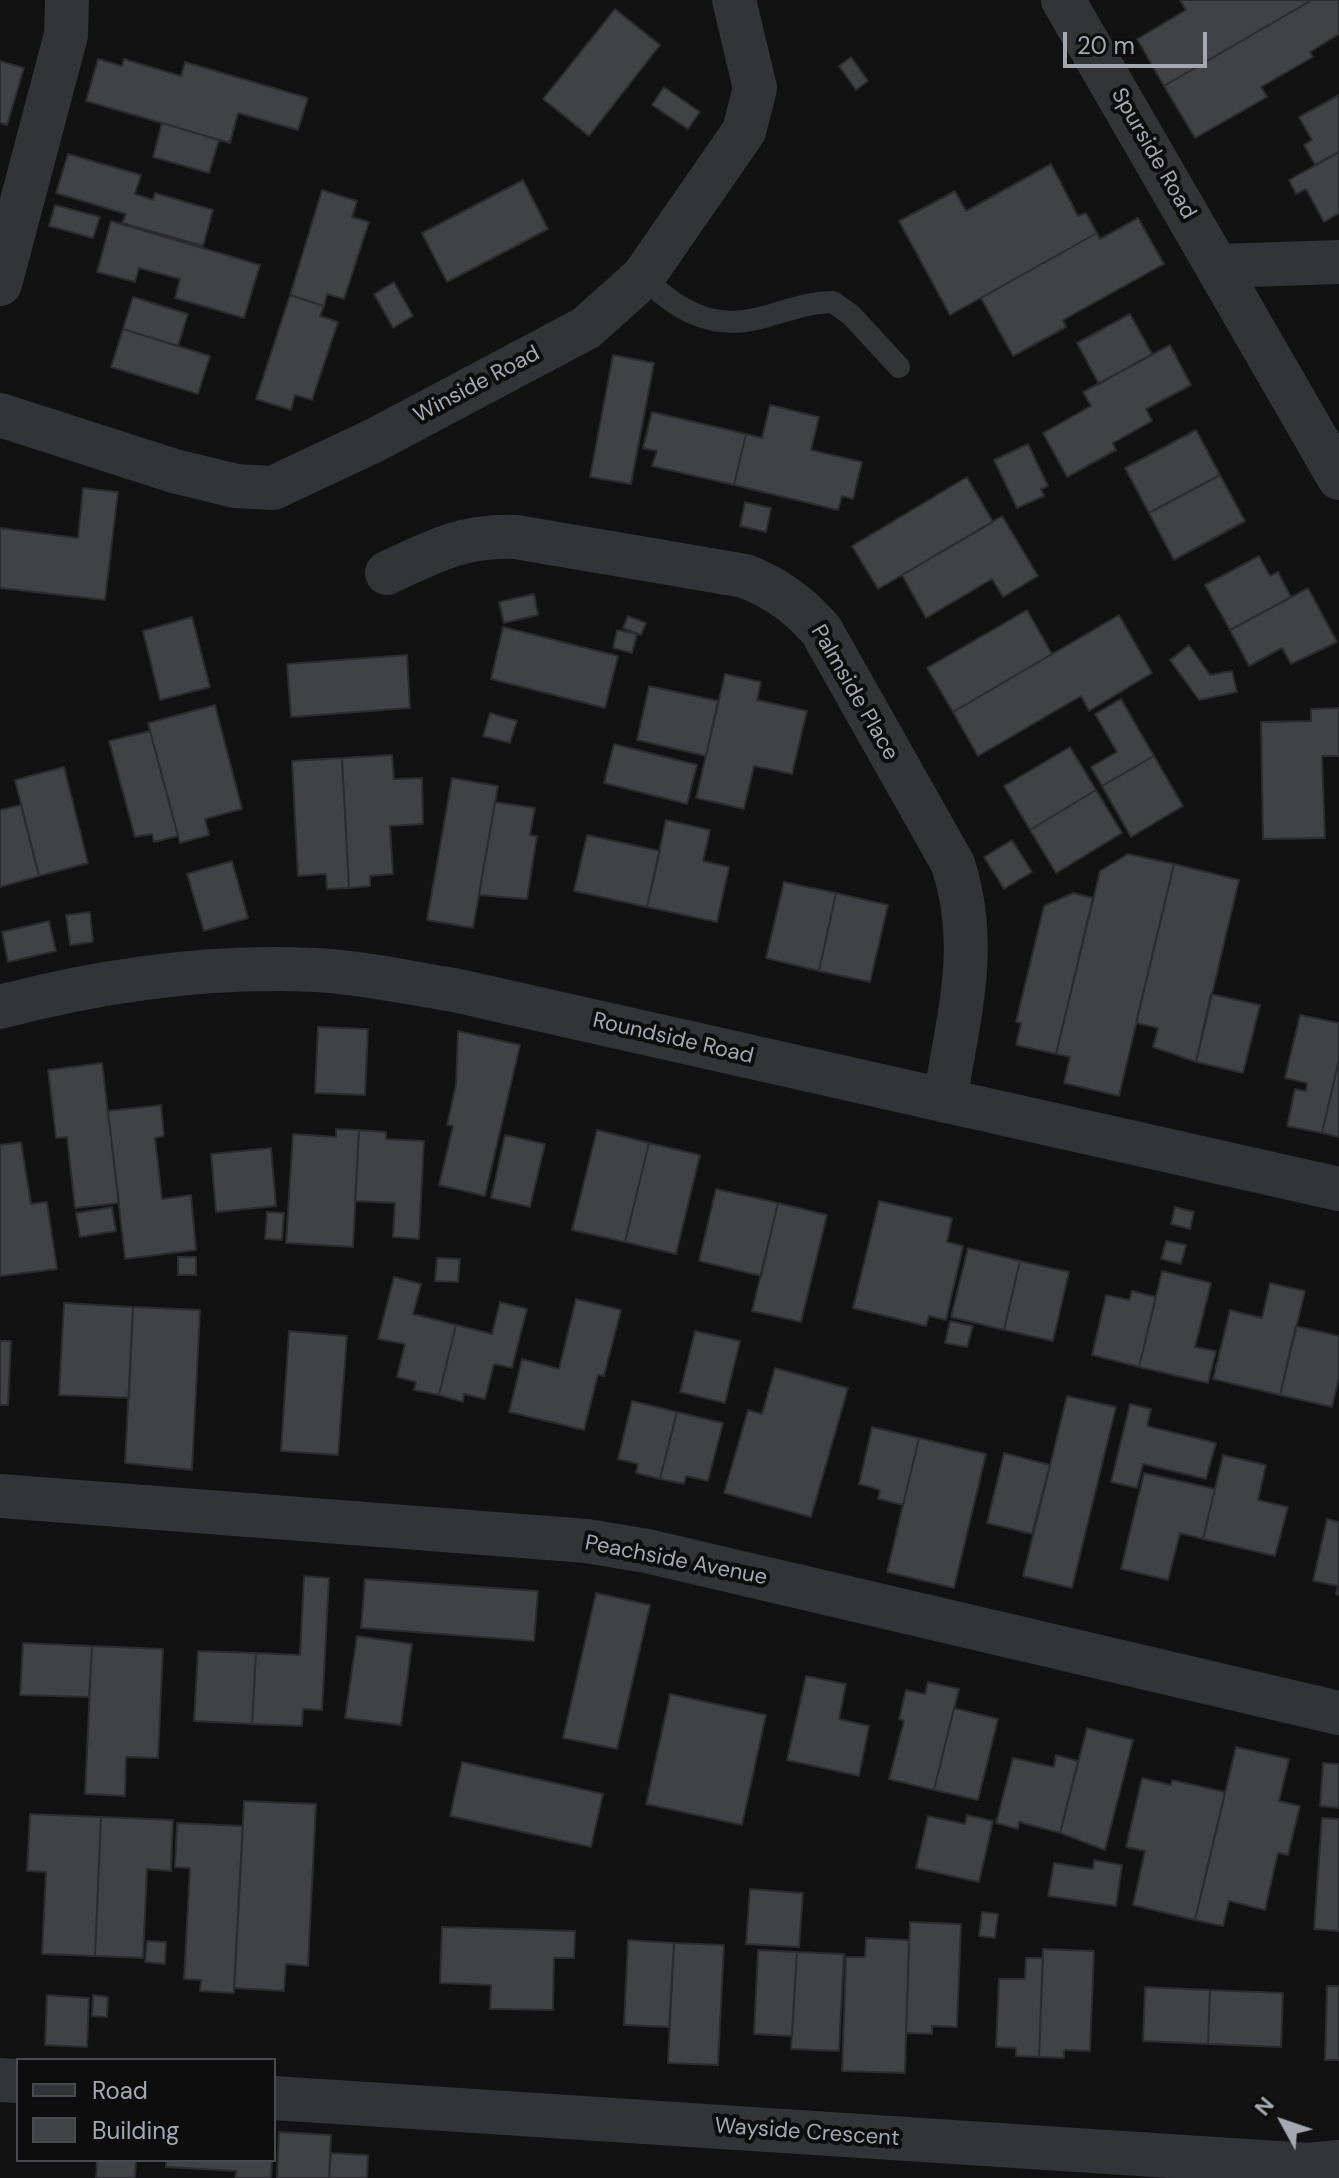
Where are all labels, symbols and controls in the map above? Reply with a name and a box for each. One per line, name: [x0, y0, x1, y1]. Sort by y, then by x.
scale bar: [1067, 16, 1211, 66]
text: 20 m: [1077, 30, 1135, 61]
street label: Spurside Road: [1105, 84, 1201, 224]
street label: Winside Road: [409, 341, 545, 429]
street label: Palmside Place: [805, 621, 903, 765]
street label: Roundside Road: [590, 1008, 756, 1070]
street label: Peachside Avenue: [583, 1530, 769, 1592]
legend: [16, 2058, 276, 2162]
text: Road: [92, 2075, 148, 2106]
north arrow: [1243, 2082, 1323, 2162]
text: N: [1248, 2091, 1280, 2122]
street label: Wayside Crescent: [714, 2113, 900, 2153]
text: Building: [92, 2115, 179, 2146]

